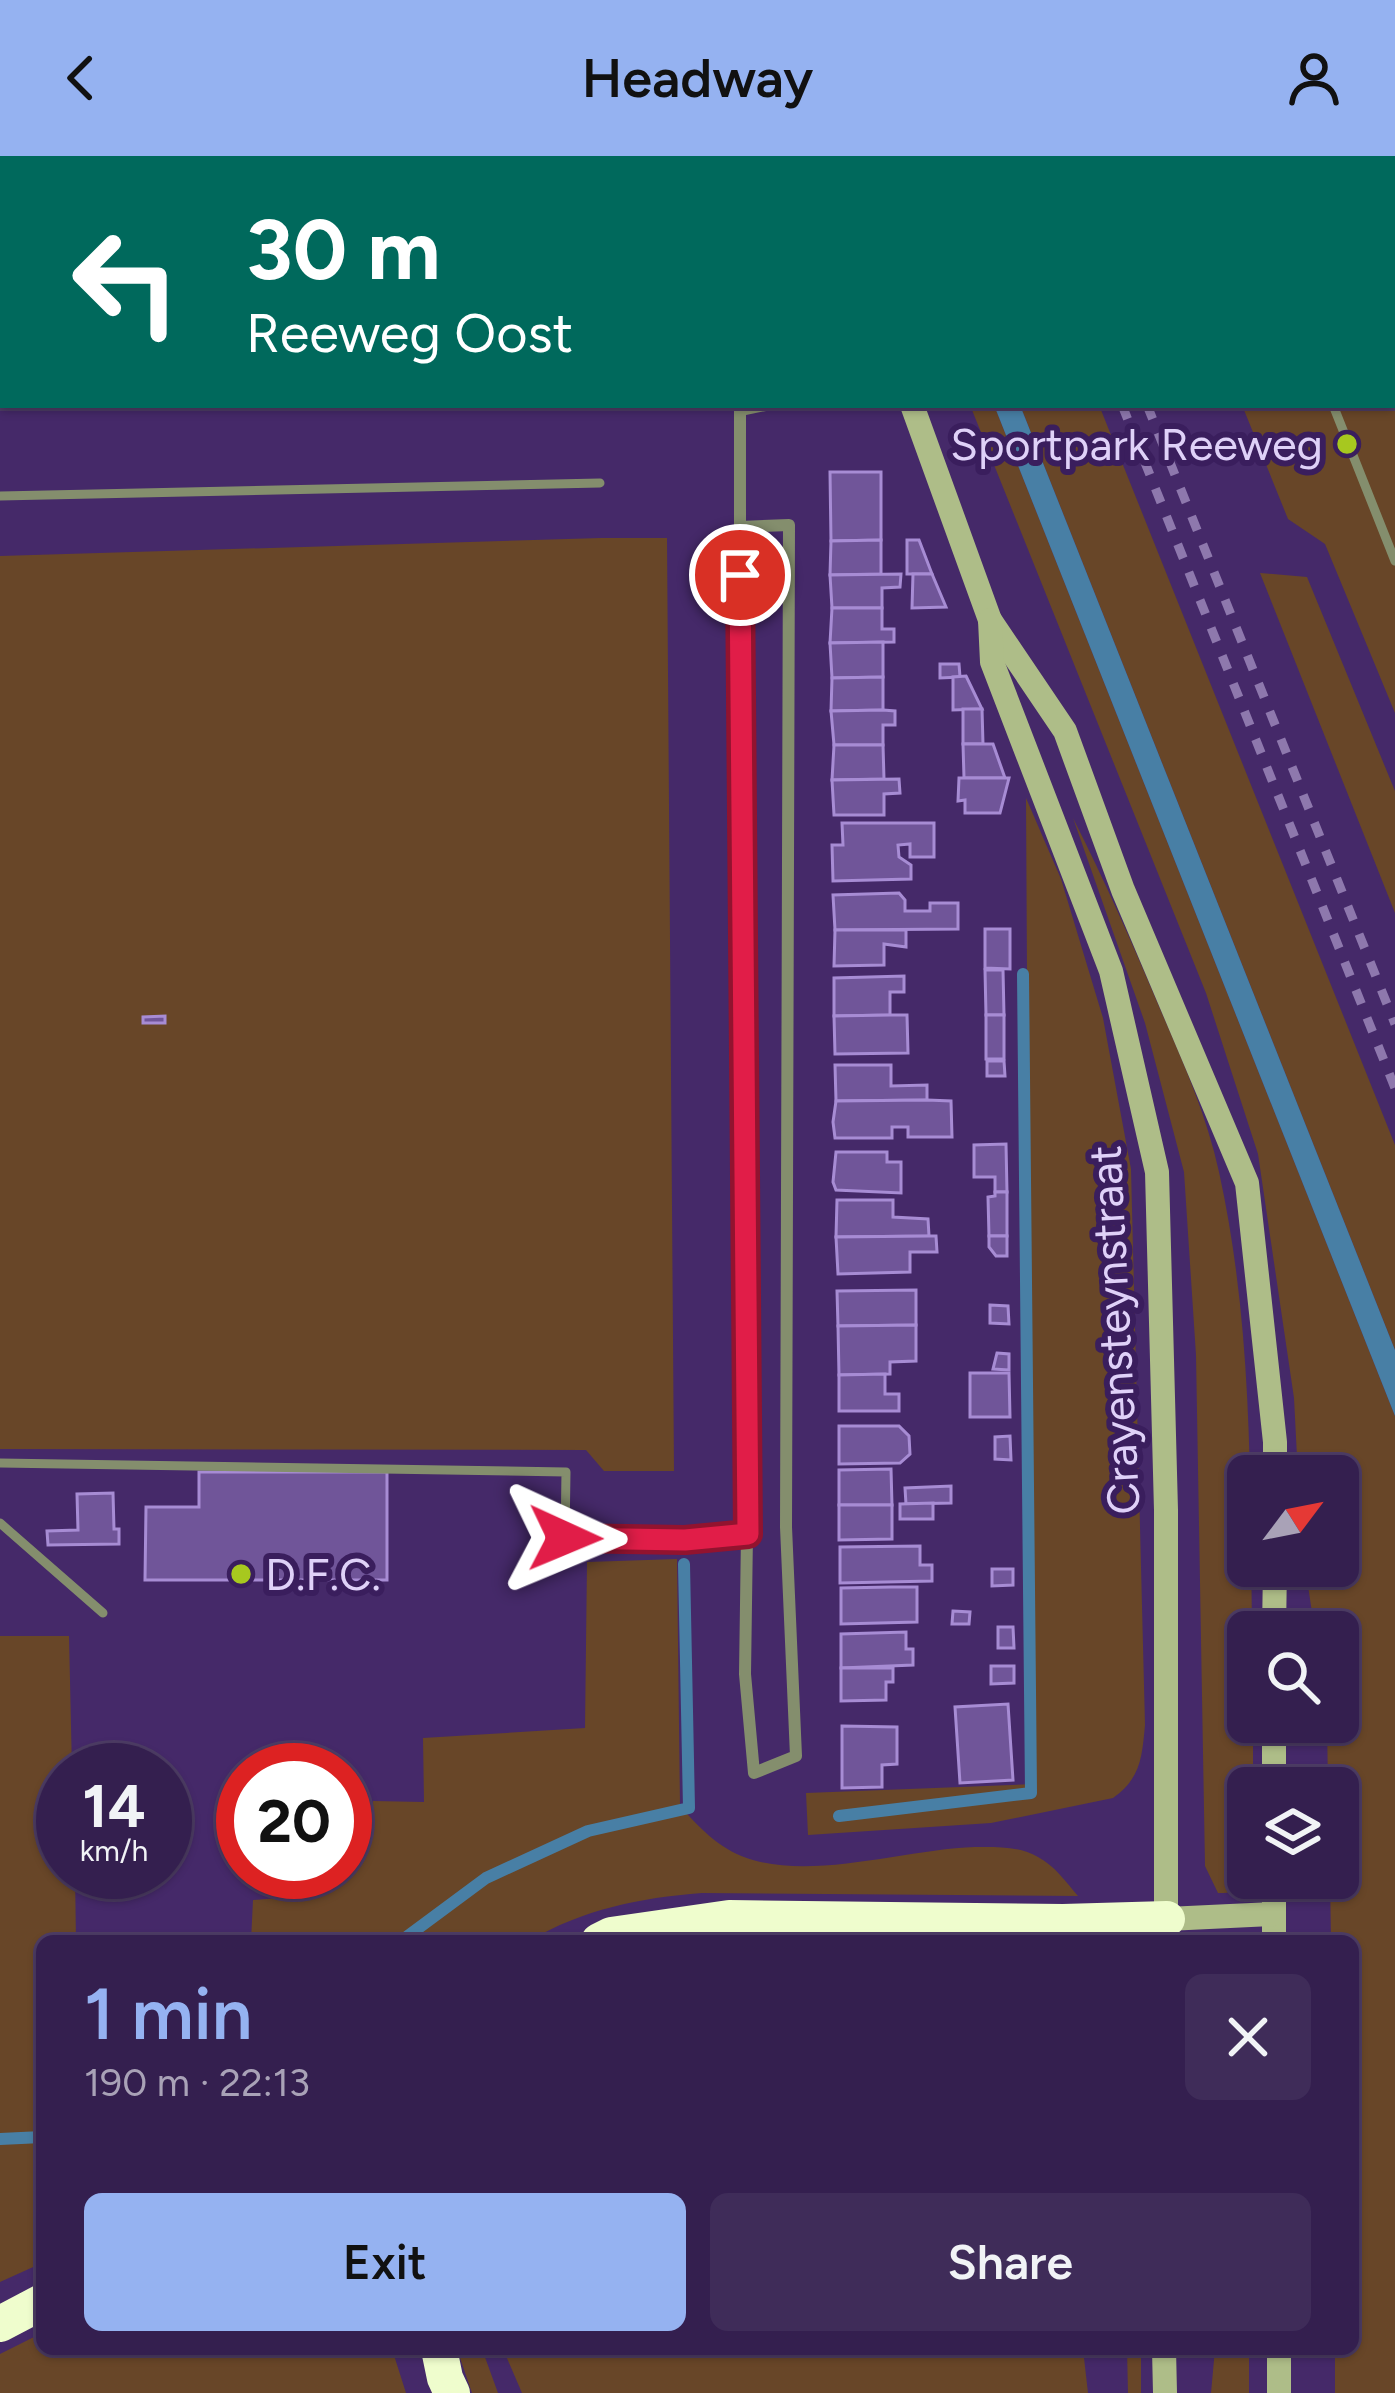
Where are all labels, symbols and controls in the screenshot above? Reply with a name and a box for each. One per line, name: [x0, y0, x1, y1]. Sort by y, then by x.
icon: back: [48, 45, 114, 111]
icon: person: [1281, 45, 1347, 111]
text: Headway: [582, 46, 813, 111]
text: 30 m: [246, 199, 440, 300]
icon: left: [48, 204, 204, 360]
text: Reeweg Oost: [246, 301, 573, 366]
place label: Sportpark Reeweg: [950, 417, 1323, 471]
marker: Sportpark Reeweg: [1334, 431, 1360, 457]
pin: [689, 524, 791, 626]
icon: arrive: [707, 542, 773, 608]
street label: Crayensteynstraat: [1077, 1144, 1151, 1516]
north arrow: [1227, 1455, 1359, 1587]
map controls: [1227, 1455, 1359, 1899]
position arrow: [502, 1475, 628, 1601]
place label: D.F.C.: [265, 1547, 381, 1601]
marker: D.F.C.: [228, 1561, 254, 1587]
button: search: [1227, 1611, 1359, 1743]
speed limit sign: 20: [216, 1743, 372, 1899]
button: layers: [1227, 1767, 1359, 1899]
text: 14: [82, 1770, 146, 1842]
text: km/h: [80, 1832, 148, 1869]
text: 1 min: [84, 1971, 252, 2057]
button: close: [1185, 1974, 1311, 2100]
text: 190 m · 22:13: [84, 2059, 310, 2106]
button: Exit: [84, 2193, 686, 2331]
button: Share: [710, 2193, 1311, 2331]

